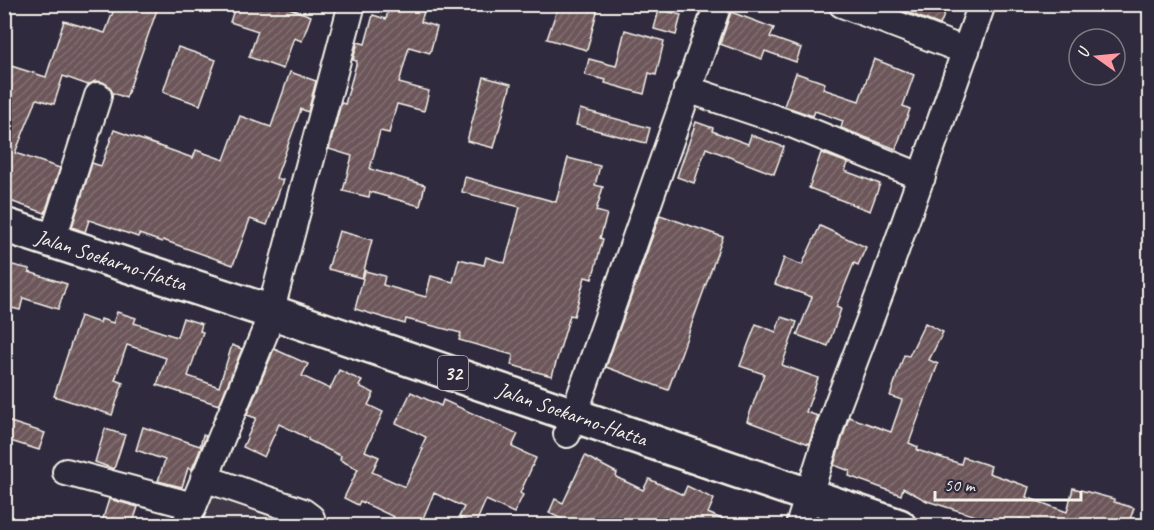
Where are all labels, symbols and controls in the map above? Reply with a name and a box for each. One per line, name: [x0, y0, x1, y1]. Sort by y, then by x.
north arrow: [1067, 27, 1127, 87]
text: U: [1073, 44, 1095, 60]
street label: Jalan Soekarno-Hatta: [31, 223, 191, 297]
road number: 32: [438, 356, 468, 390]
street label: Jalan Soekarno-Hatta: [493, 376, 652, 452]
scale bar: [935, 464, 1080, 502]
text: 50 m: [944, 474, 977, 496]

